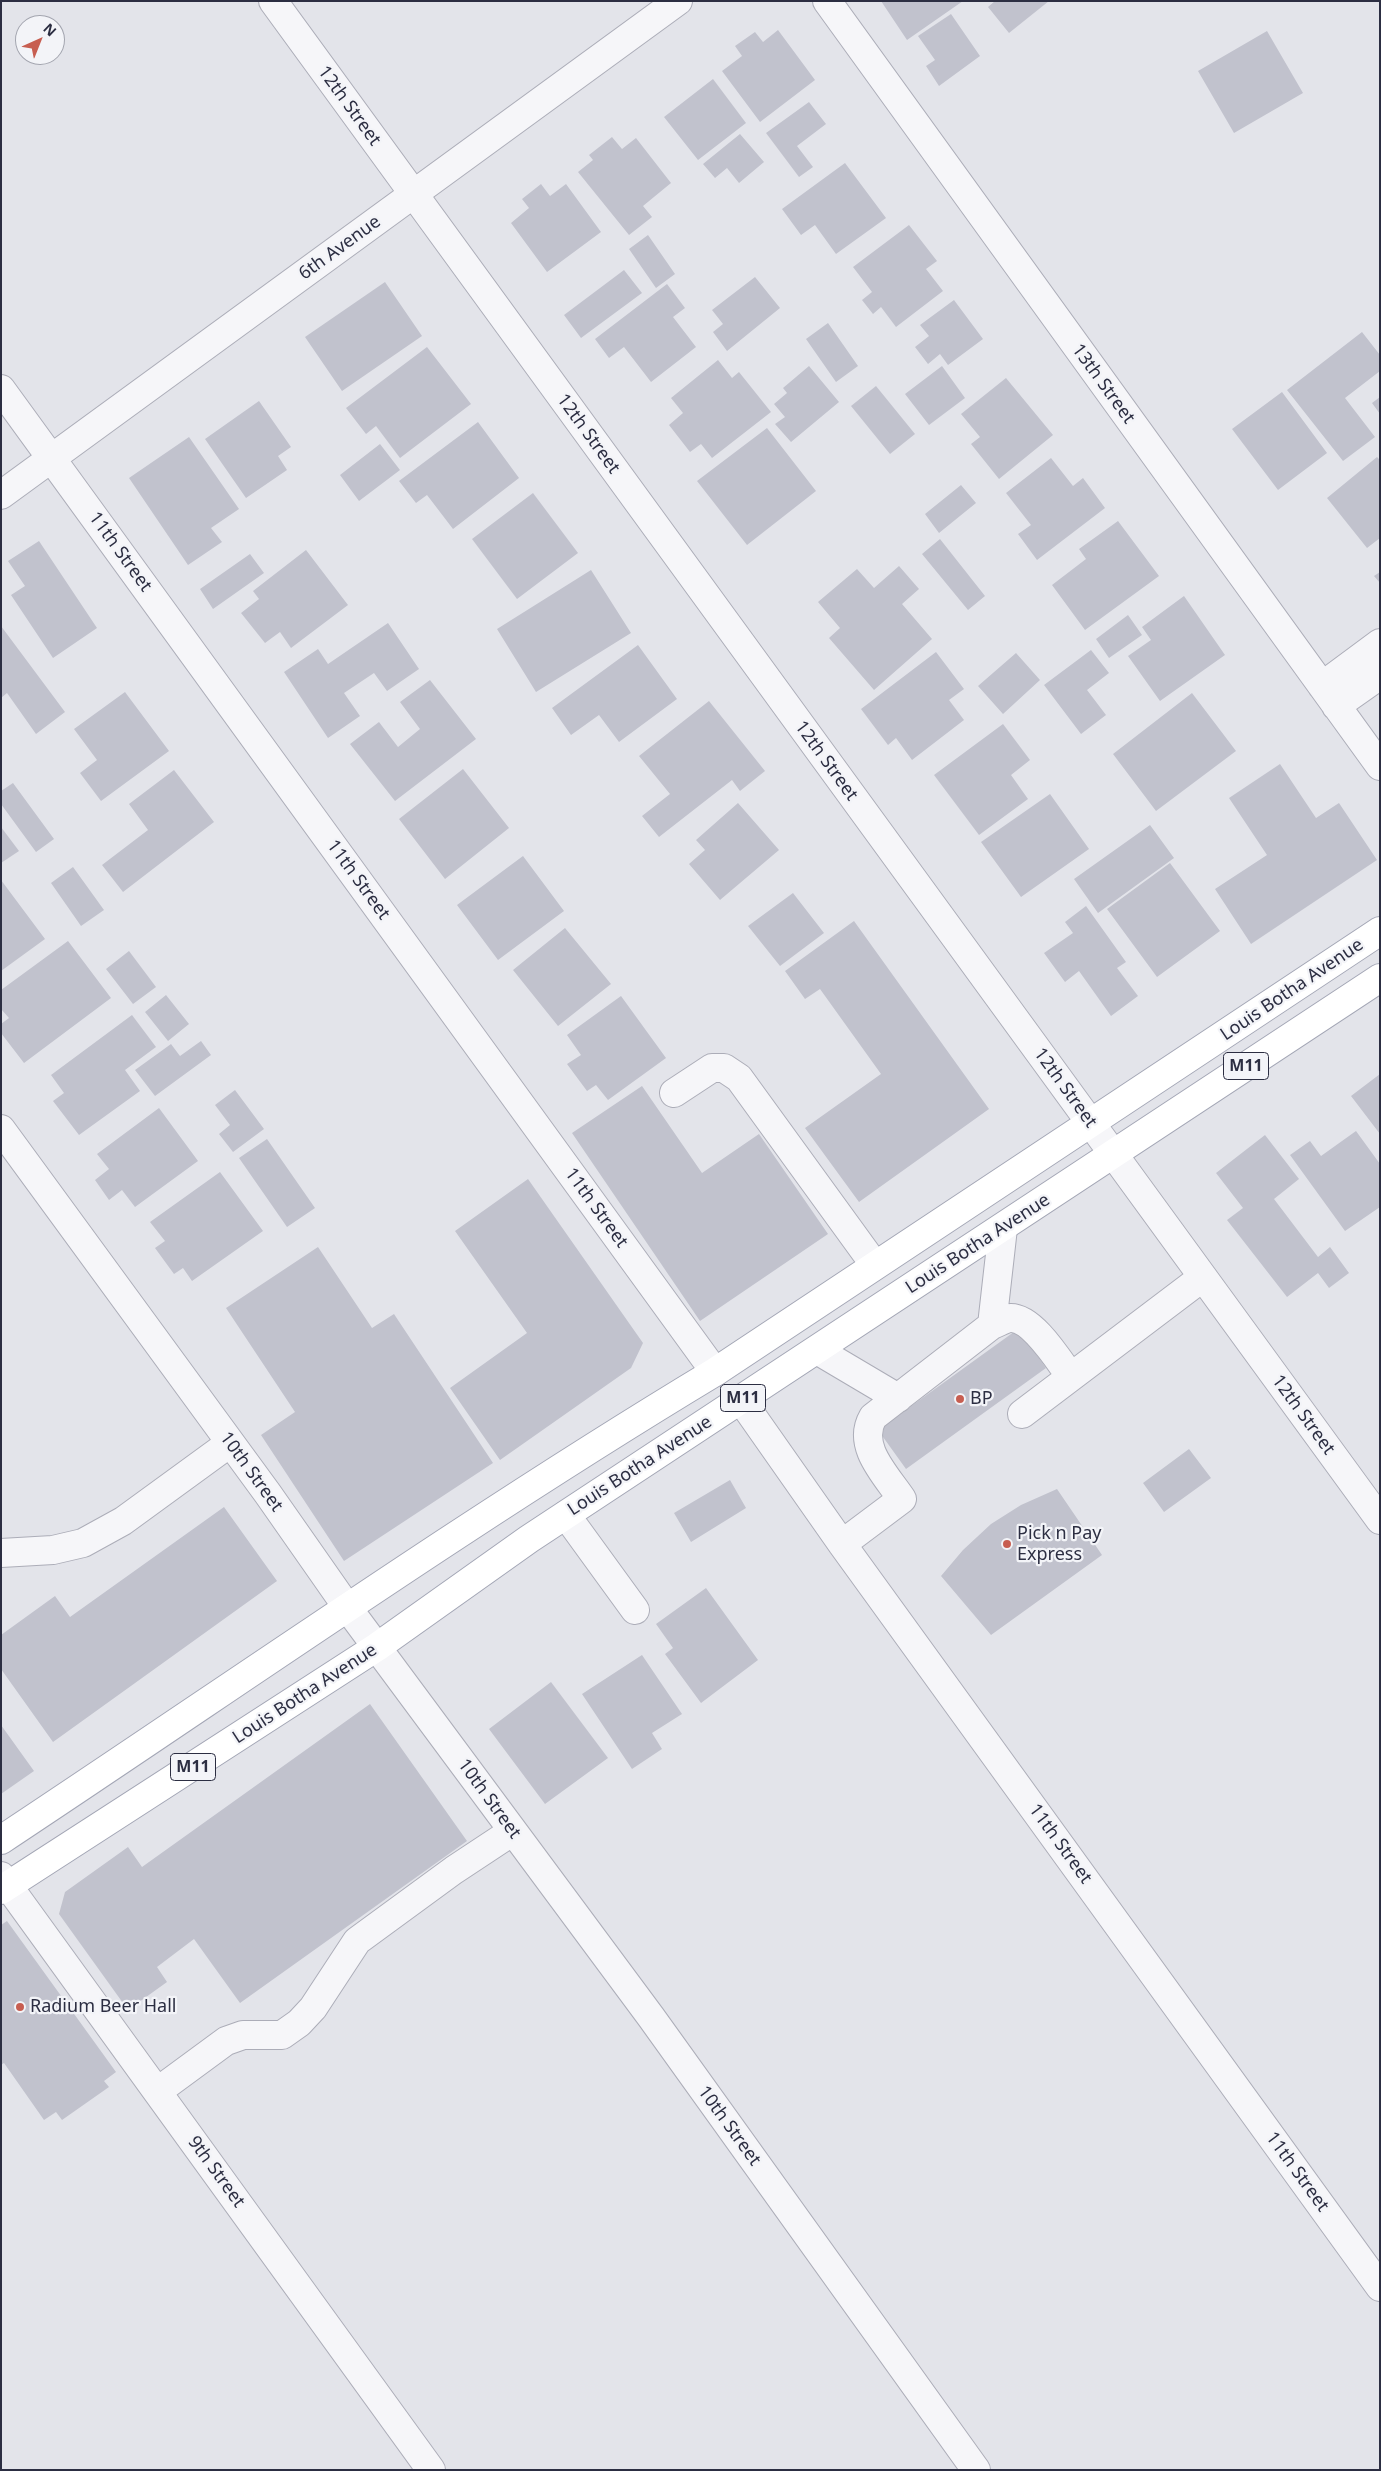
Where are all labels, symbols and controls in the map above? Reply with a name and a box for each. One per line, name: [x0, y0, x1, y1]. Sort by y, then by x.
north arrow: [15, 15, 65, 65]
text: N: [39, 19, 61, 40]
street label: 12th Street: [313, 62, 385, 150]
street label: 6th Avenue: [295, 211, 385, 285]
street label: 13th Street: [1067, 340, 1139, 428]
street label: 12th Street: [552, 390, 624, 478]
street label: 11th Street: [84, 508, 156, 596]
street label: 12th Street: [790, 717, 862, 805]
street label: 11th Street: [322, 836, 394, 924]
street label: Louis Botha Avenue: [1216, 934, 1368, 1046]
street label: 12th Street: [1029, 1044, 1101, 1132]
road number: M11: [1224, 1052, 1268, 1080]
street label: 11th Street: [560, 1164, 632, 1252]
street label: Louis Botha Avenue: [902, 1189, 1054, 1299]
street label: 12th Street: [1267, 1371, 1339, 1459]
road number: M11: [720, 1385, 766, 1412]
place label: BP: [970, 1388, 993, 1410]
marker: BP: [954, 1393, 966, 1405]
street label: Louis Botha Avenue: [564, 1411, 716, 1521]
street label: 10th Street: [215, 1428, 287, 1516]
place label: Pick n Pay Express: [1017, 1523, 1101, 1566]
marker: Pick n Pay Express: [1001, 1538, 1013, 1550]
street label: Louis Botha Avenue: [229, 1639, 381, 1749]
road number: M11: [170, 1754, 216, 1780]
street label: 10th Street: [453, 1755, 525, 1843]
street label: 11th Street: [1024, 1800, 1096, 1888]
place label: Radium Beer Hall: [30, 1996, 176, 2018]
marker: Radium Beer Hall: [14, 2001, 26, 2013]
street label: 10th Street: [693, 2082, 765, 2170]
street label: 11th Street: [1261, 2128, 1333, 2216]
street label: 9th Street: [183, 2132, 249, 2212]

